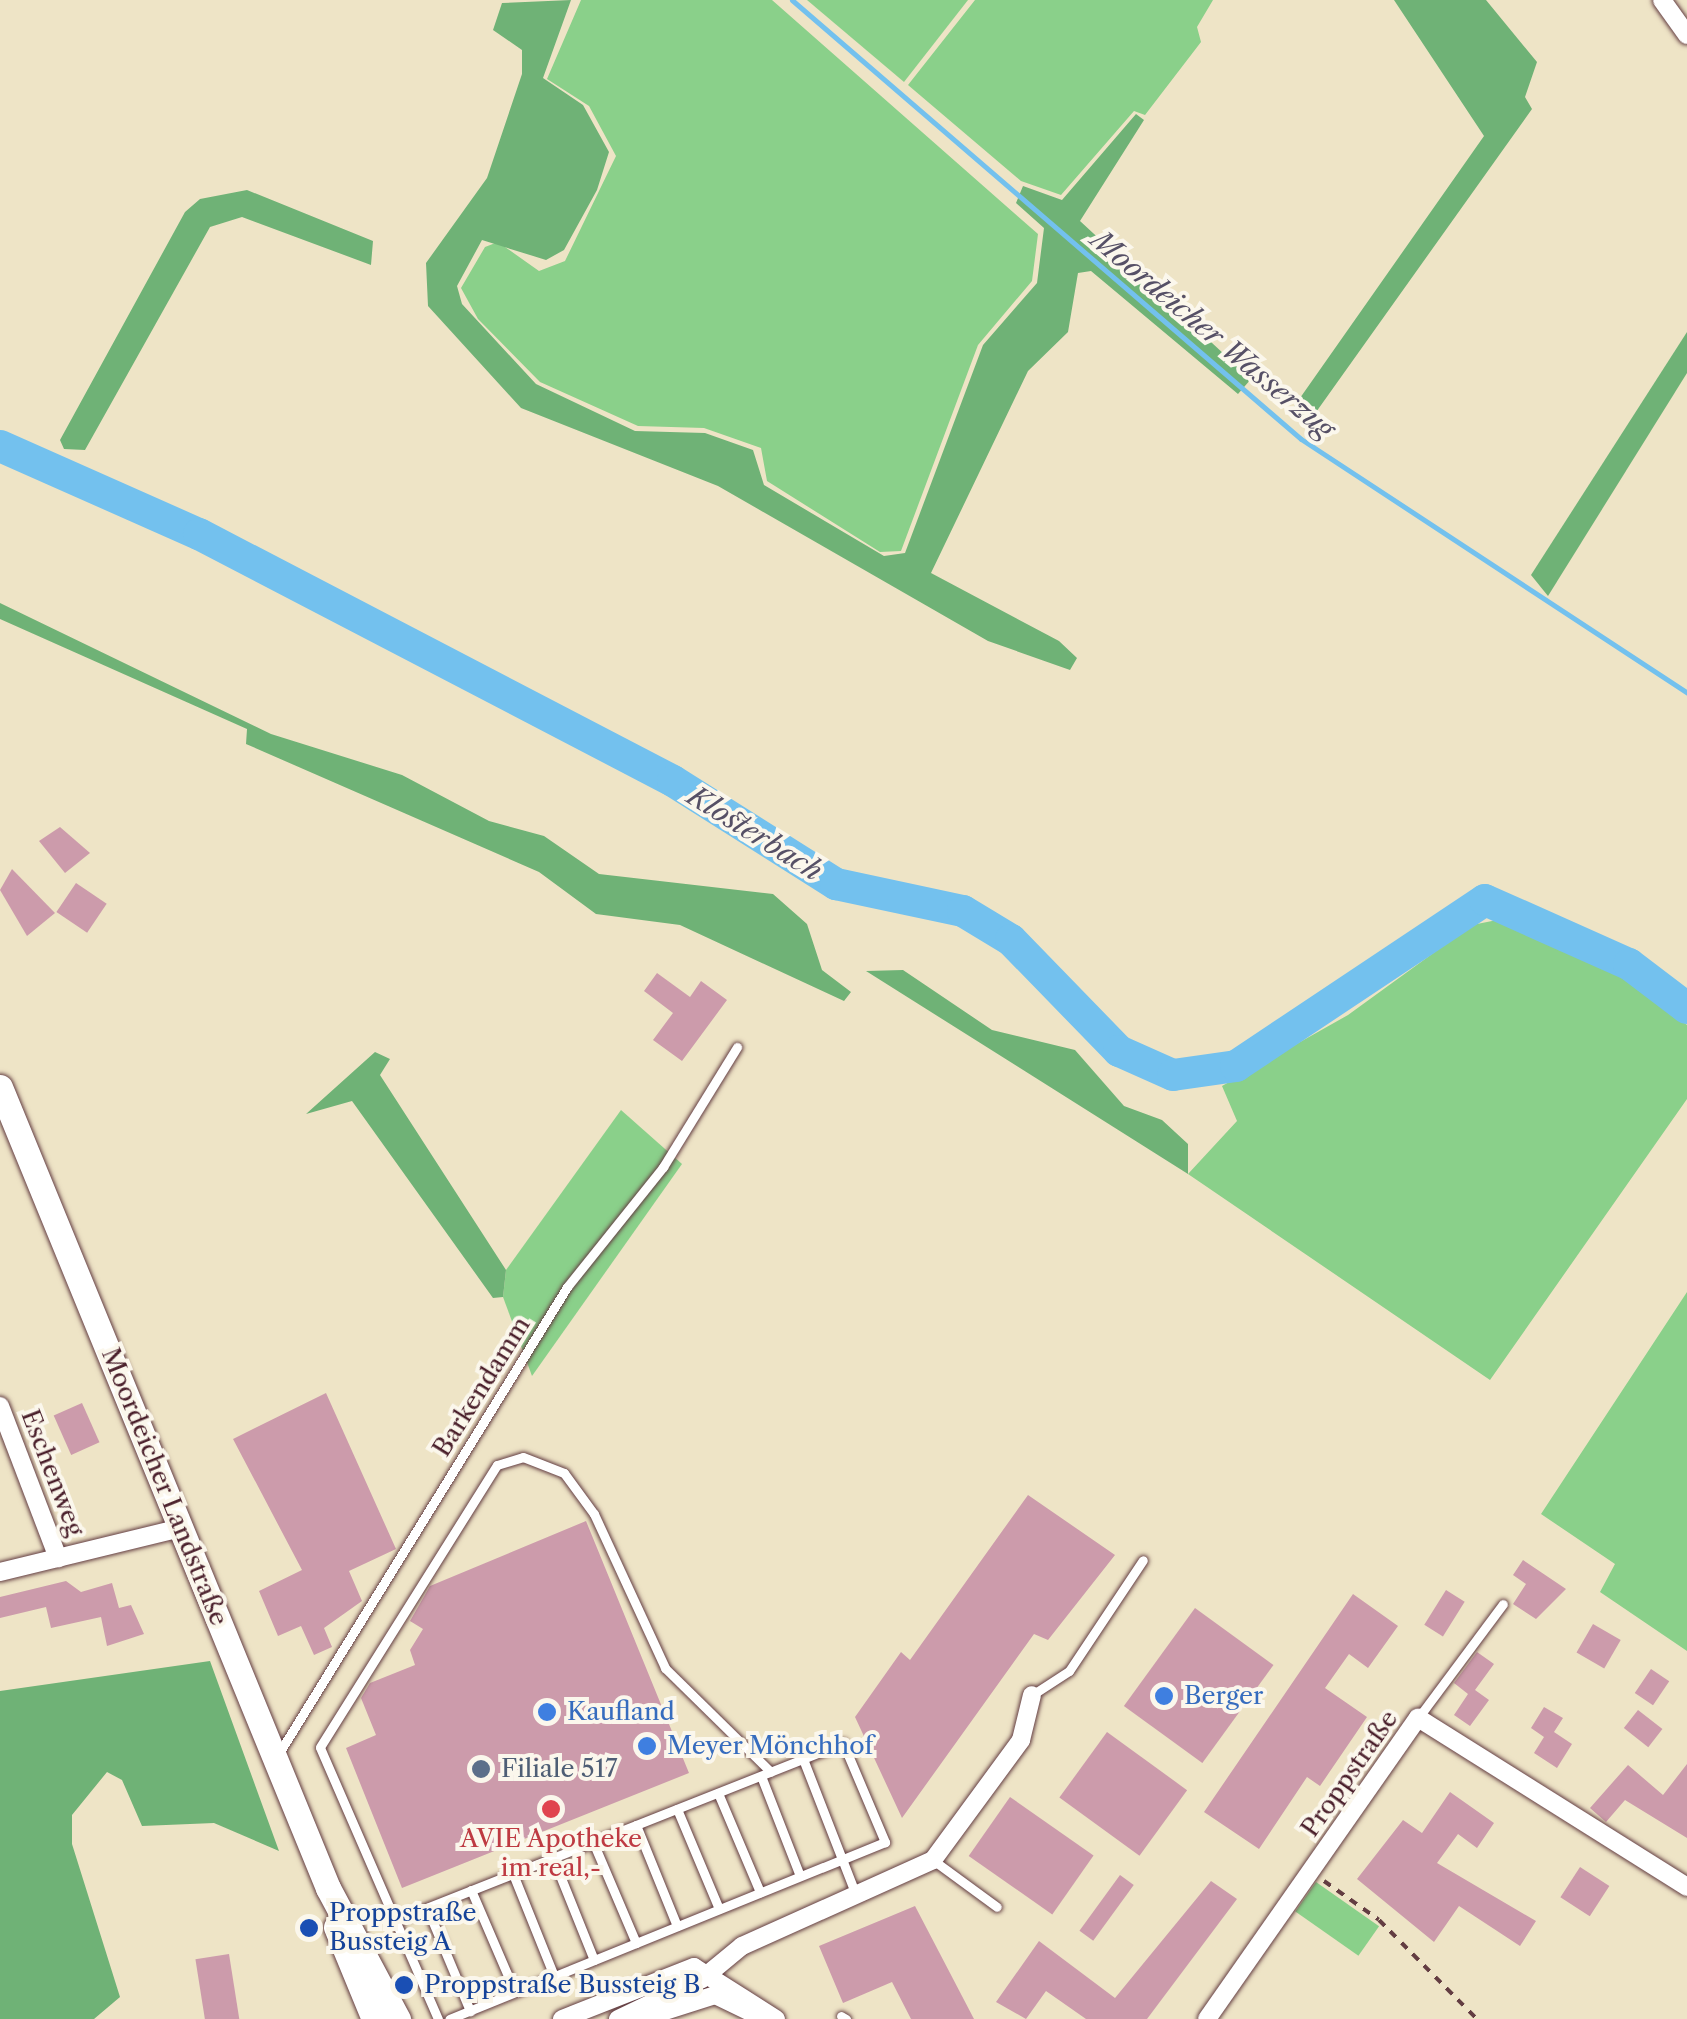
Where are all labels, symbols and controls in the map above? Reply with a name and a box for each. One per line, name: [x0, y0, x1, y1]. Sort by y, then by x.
water label: Moordeicher Wasserzug: [1085, 223, 1341, 445]
water label: Klosterbach: [682, 779, 828, 887]
street label: Barkendamm: [427, 1312, 537, 1462]
street label: Moordeicher Landstraße: [94, 1344, 234, 1630]
street label: Eschenweg: [14, 1405, 90, 1541]
place label: Berger: [1184, 1681, 1263, 1711]
marker: Berger: [1153, 1685, 1175, 1707]
place label: Kaufland: [567, 1697, 675, 1727]
marker: Kaufland: [536, 1701, 558, 1723]
street label: Proppstraße: [1295, 1705, 1405, 1843]
place label: Meyer Mönchhof: [667, 1731, 874, 1761]
marker: Meyer Mönchhof: [636, 1735, 658, 1757]
place label: Filiale 517: [501, 1754, 618, 1784]
marker: Filiale 517: [470, 1758, 492, 1780]
marker: AVIE Apotheke im real,-: [540, 1798, 562, 1820]
place label: AVIE Apotheke im real,-: [459, 1825, 643, 1884]
place label: Proppstraße Bussteig A: [329, 1899, 476, 1958]
marker: Proppstraße Bussteig A: [298, 1917, 320, 1939]
place label: Proppstraße Bussteig B: [424, 1970, 700, 2000]
marker: Proppstraße Bussteig B: [393, 1974, 415, 1996]

